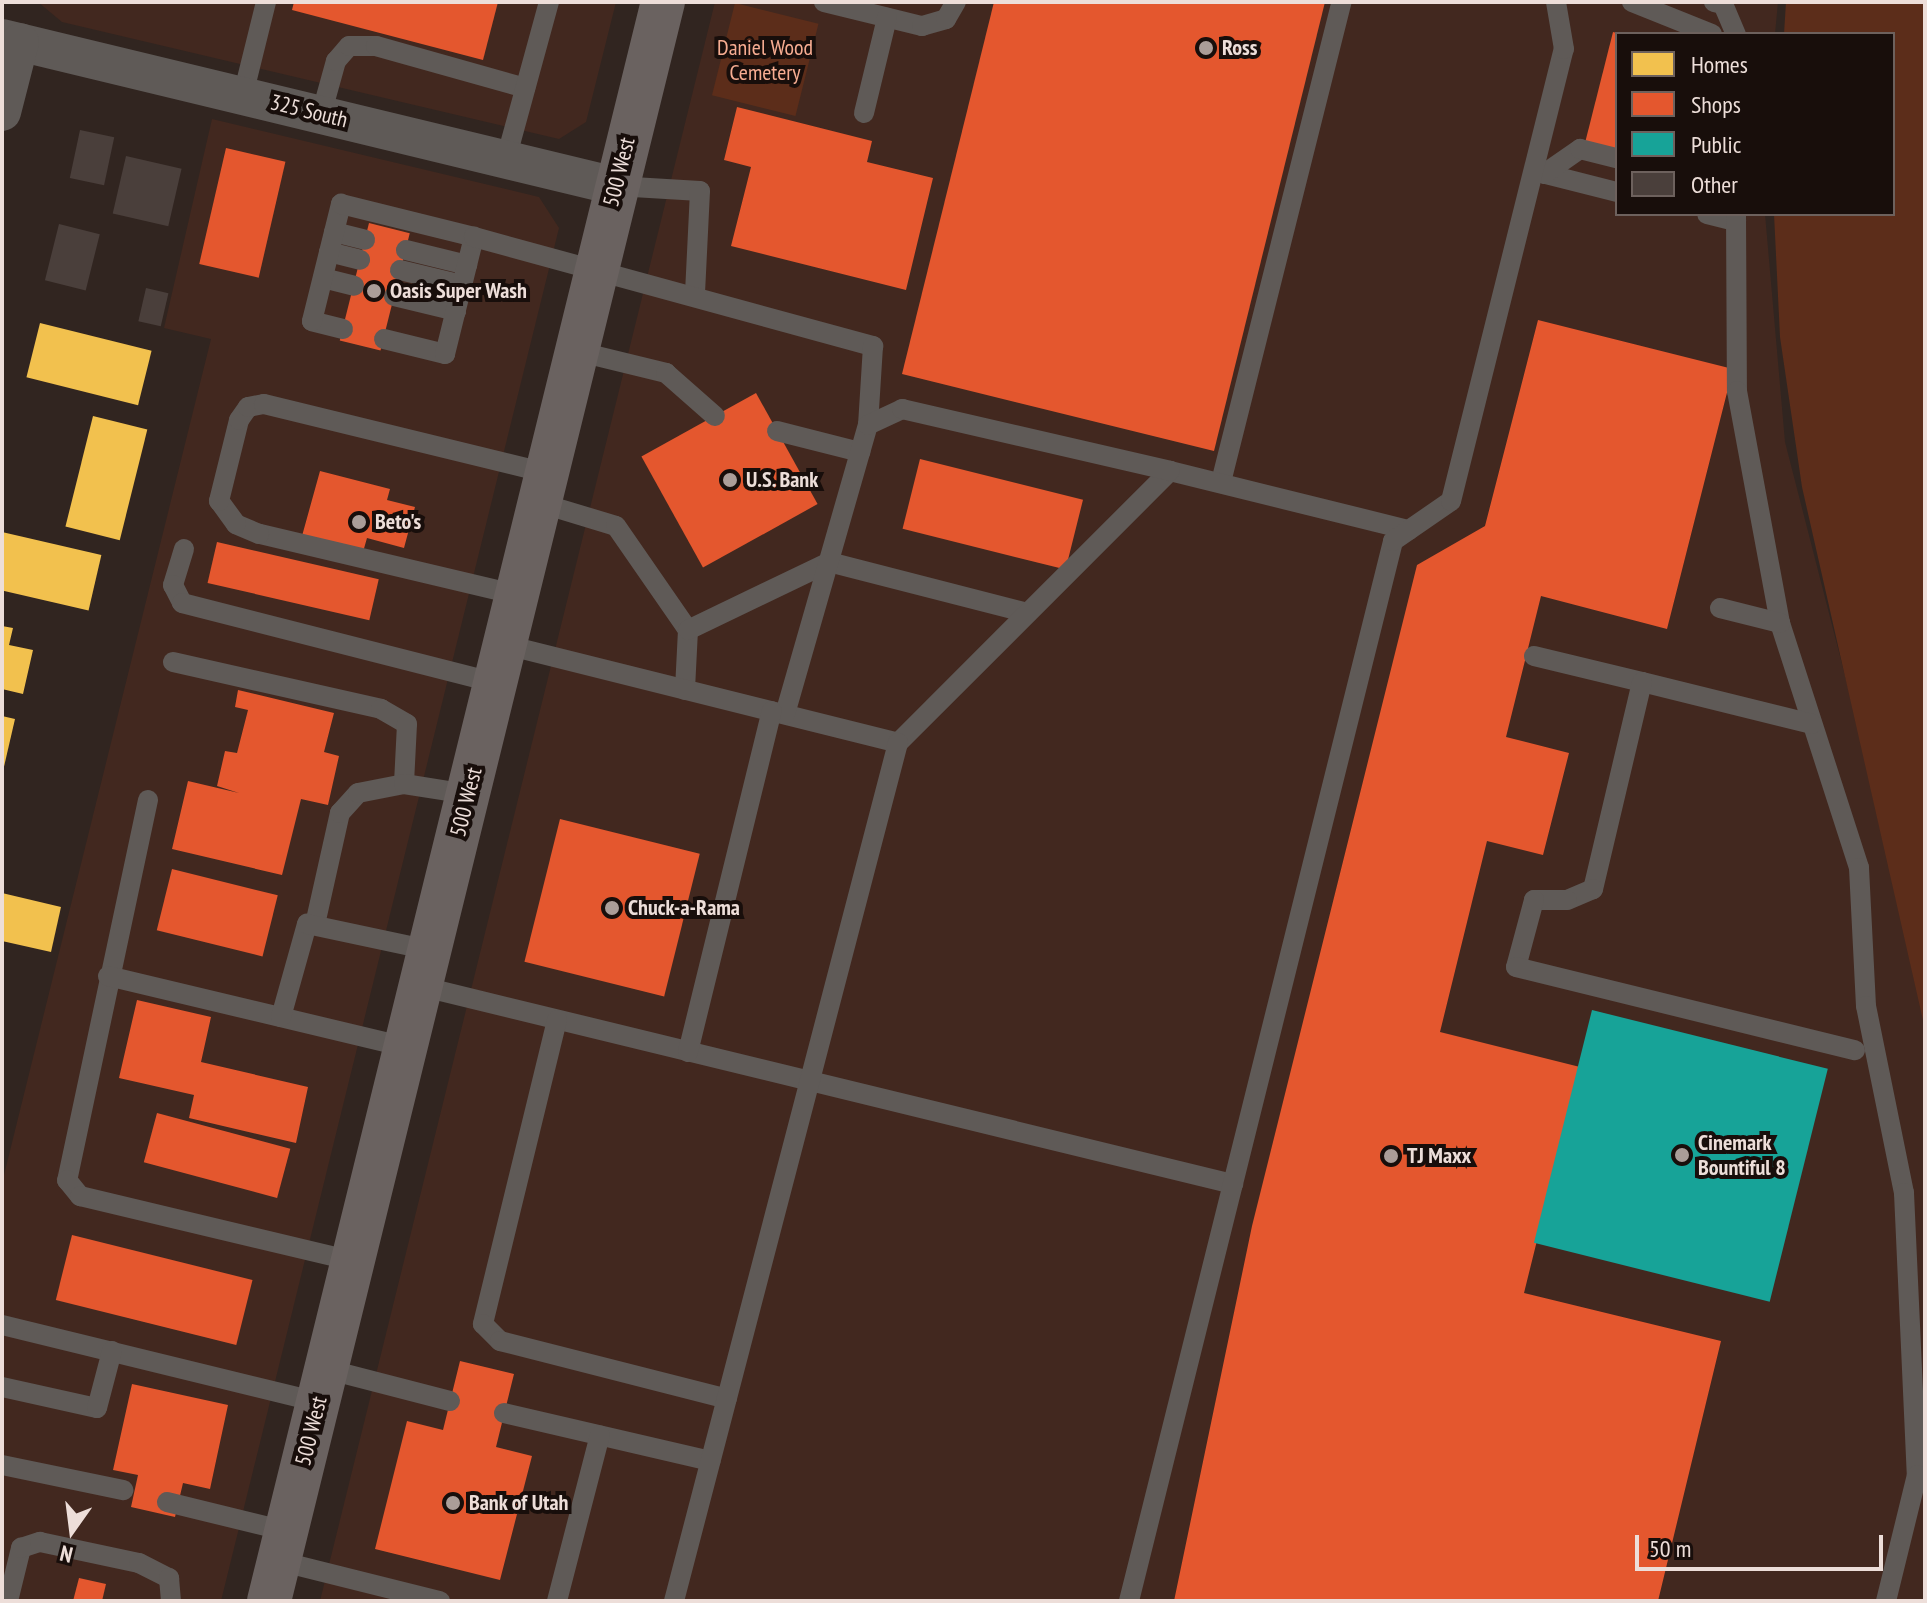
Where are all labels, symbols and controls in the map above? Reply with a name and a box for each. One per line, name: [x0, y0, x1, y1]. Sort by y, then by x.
legend: [1615, 32, 1895, 216]
park label: Daniel Wood Cemetery: [717, 34, 813, 86]
place label: Ross: [1222, 35, 1257, 61]
marker: Ross: [1197, 39, 1215, 57]
text: Homes: [1691, 49, 1748, 80]
street label: 325 South: [268, 89, 350, 133]
text: Shops: [1691, 89, 1741, 120]
text: Public: [1691, 129, 1741, 160]
street label: 500 West: [598, 134, 640, 210]
text: Other: [1691, 169, 1738, 200]
place label: Oasis Super Wash: [390, 278, 527, 304]
marker: Oasis Super Wash: [365, 282, 383, 300]
place label: U.S. Bank: [746, 467, 820, 493]
marker: U.S. Bank: [721, 471, 739, 489]
place label: Beto's: [375, 509, 421, 535]
marker: Beto's: [350, 513, 368, 531]
street label: 500 West: [445, 764, 487, 840]
place label: Chuck-a-Rama: [628, 895, 740, 921]
marker: Chuck-a-Rama: [603, 899, 621, 917]
place label: Cinemark Bountiful 8: [1698, 1129, 1786, 1180]
place label: TJ Maxx: [1407, 1143, 1471, 1169]
marker: Cinemark Bountiful 8: [1673, 1146, 1691, 1164]
marker: TJ Maxx: [1382, 1147, 1400, 1165]
street label: 500 West: [290, 1393, 332, 1469]
place label: Bank of Utah: [469, 1490, 569, 1516]
north arrow: [32, 1491, 112, 1571]
marker: Bank of Utah: [444, 1494, 462, 1512]
scale bar: [1639, 1519, 1887, 1569]
text: 50 m: [1649, 1533, 1691, 1564]
text: N: [57, 1539, 75, 1569]

